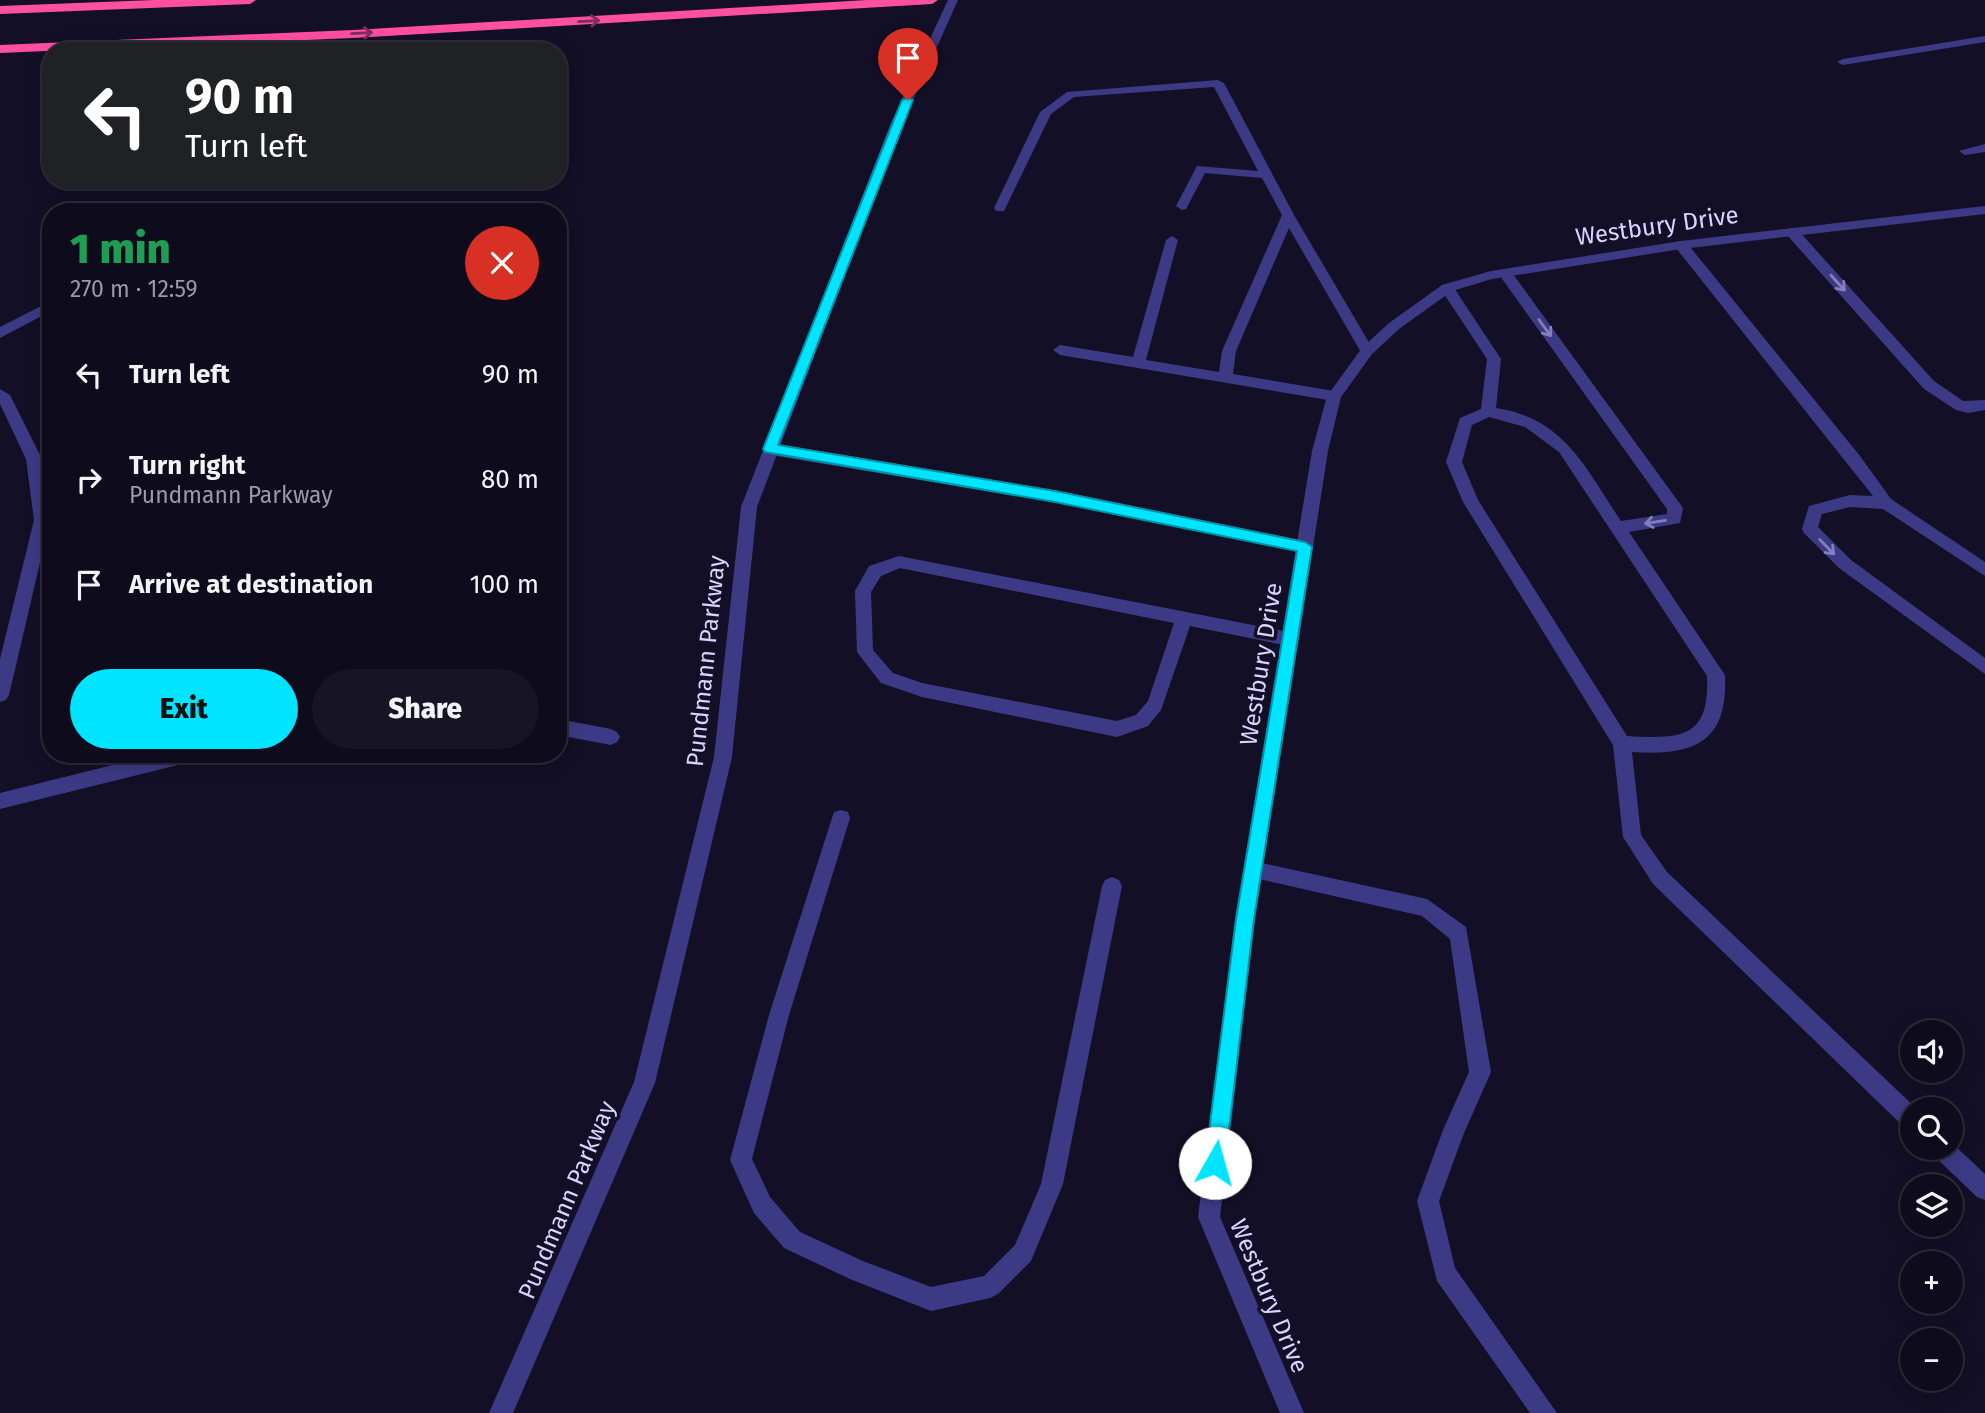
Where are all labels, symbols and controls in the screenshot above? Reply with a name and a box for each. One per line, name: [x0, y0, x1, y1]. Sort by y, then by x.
one-way arrow: [577, 15, 600, 28]
one-way arrow: [350, 27, 373, 40]
pin: [878, 28, 938, 100]
icon: arrive: [889, 39, 927, 77]
text: 90 m: [185, 67, 294, 126]
icon: left: [70, 70, 161, 161]
text: Turn left: [185, 127, 307, 165]
street label: Westbury Drive: [1574, 201, 1740, 251]
text: 1 min: [70, 224, 171, 274]
button: close: [465, 226, 539, 300]
one-way arrow: [1830, 274, 1846, 292]
text: 270 m · 12:59: [70, 275, 198, 303]
one-way arrow: [1538, 318, 1552, 337]
icon: left: [70, 356, 108, 394]
text: Turn left: [129, 359, 230, 390]
text: 90 m: [482, 359, 539, 390]
text: Turn right: [129, 450, 246, 481]
icon: right: [70, 461, 108, 499]
text: 80 m: [481, 464, 539, 495]
text: Pundmann Parkway: [129, 481, 333, 509]
one-way arrow: [1644, 516, 1667, 529]
one-way arrow: [1819, 538, 1836, 555]
street label: Pundmann Parkway: [681, 554, 731, 768]
icon: arrive: [70, 566, 108, 604]
text: Arrive at destination: [129, 569, 373, 600]
text: 100 m: [470, 569, 539, 600]
street label: Westbury Drive: [1234, 581, 1288, 747]
button: Exit: [70, 669, 298, 749]
button: Share: [312, 669, 539, 749]
map controls: [1900, 1020, 1963, 1391]
button: sound: [1900, 1020, 1963, 1083]
street label: Pundmann Parkway: [513, 1097, 621, 1303]
button: search: [1900, 1097, 1963, 1160]
position arrow: [1178, 1126, 1252, 1200]
button: layers: [1900, 1174, 1963, 1237]
street label: Westbury Drive: [1224, 1215, 1314, 1377]
button: +: [1900, 1251, 1963, 1314]
button: −: [1900, 1328, 1963, 1391]

